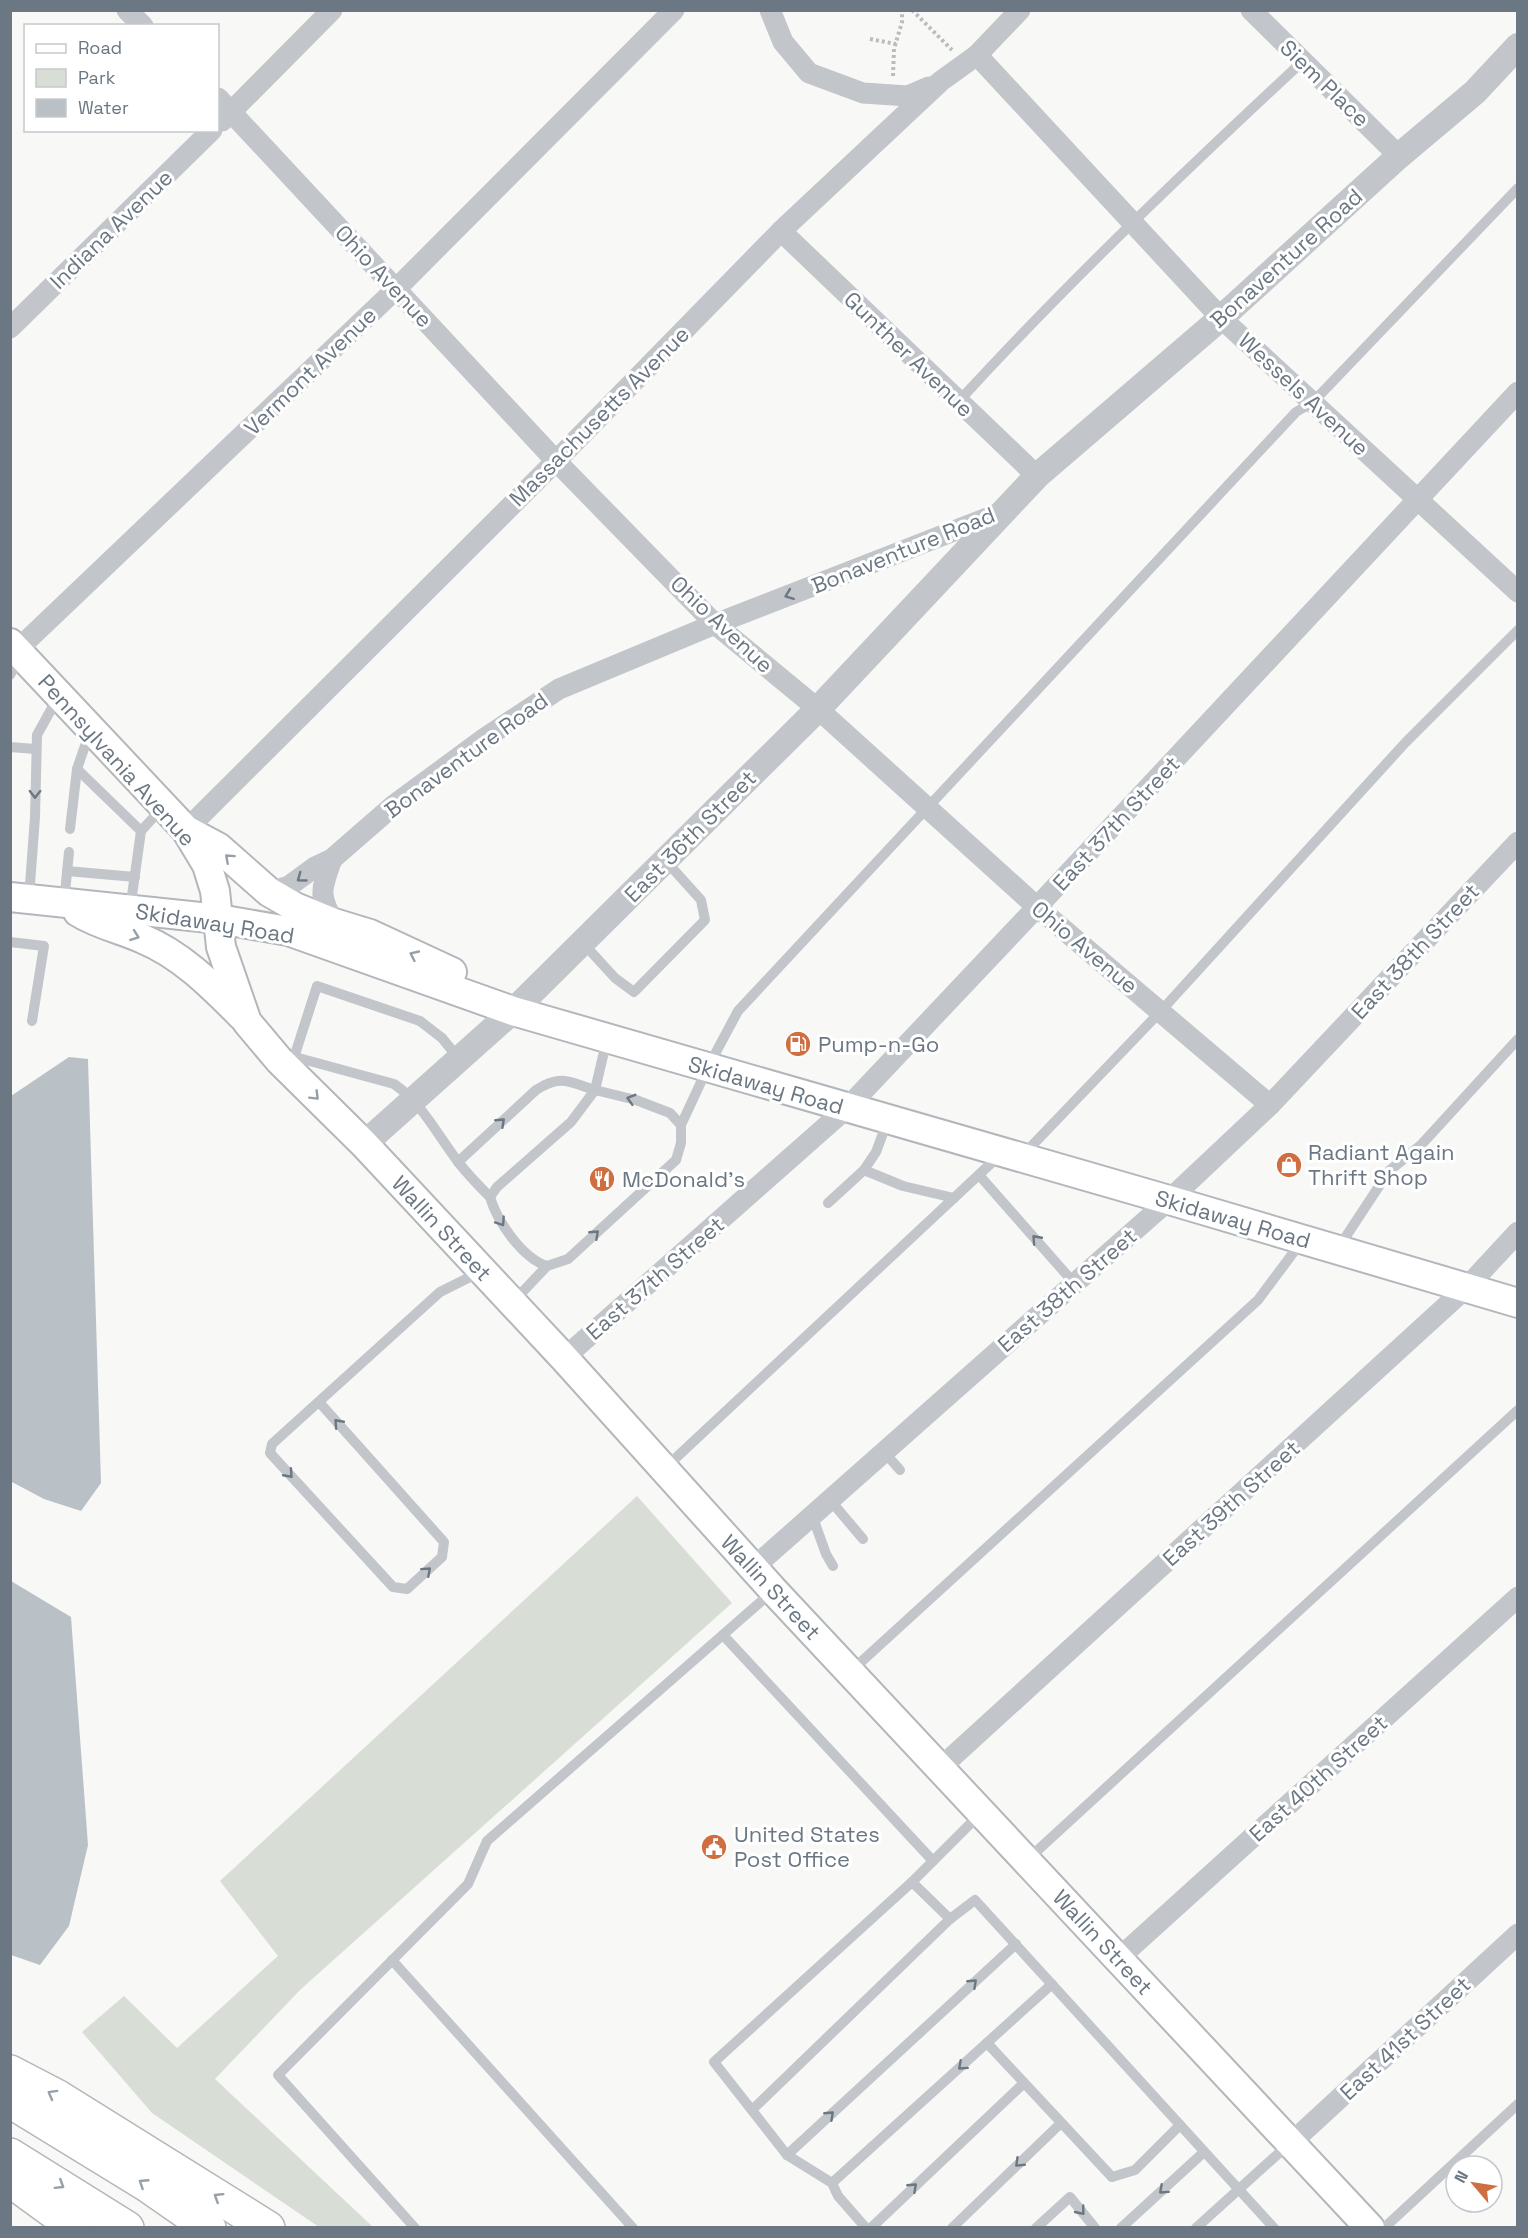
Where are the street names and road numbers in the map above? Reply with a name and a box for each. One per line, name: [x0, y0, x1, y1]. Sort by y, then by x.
street label: Siem Place: [1274, 33, 1376, 133]
street label: Indiana Avenue: [44, 163, 178, 295]
street label: Bonaventure Road: [1204, 182, 1368, 334]
street label: Ohio Avenue: [329, 219, 439, 333]
street label: Gunther Avenue: [838, 285, 980, 423]
street label: Vermont Avenue: [238, 301, 382, 441]
street label: Massachusetts Avenue: [503, 320, 695, 512]
street label: Wessels Avenue: [1233, 326, 1375, 462]
street label: Bonaventure Road: [807, 500, 999, 600]
street label: Ohio Avenue: [665, 569, 779, 679]
street label: Pennsylvania Avenue: [32, 668, 202, 852]
street label: Bonaventure Road: [379, 686, 553, 824]
street label: East 37th Street: [1046, 750, 1186, 896]
street label: East 36th Street: [618, 764, 762, 908]
street label: East 38th Street: [1345, 877, 1485, 1025]
street label: Ohio Avenue: [1026, 894, 1144, 1000]
street label: Skidaway Road: [134, 897, 296, 949]
street label: Skidaway Road: [685, 1049, 847, 1121]
street label: Wallin Street: [386, 1169, 498, 1287]
street label: Skidaway Road: [1152, 1183, 1314, 1255]
street label: East 37th Street: [580, 1210, 730, 1346]
street label: East 38th Street: [992, 1222, 1142, 1358]
street label: East 39th Street: [1156, 1434, 1306, 1572]
street label: Wallin Street: [715, 1528, 827, 1646]
street label: East 40th Street: [1243, 1709, 1393, 1847]
street label: Wallin Street: [1047, 1883, 1159, 2001]
street label: East 41st Street: [1334, 1970, 1476, 2106]

